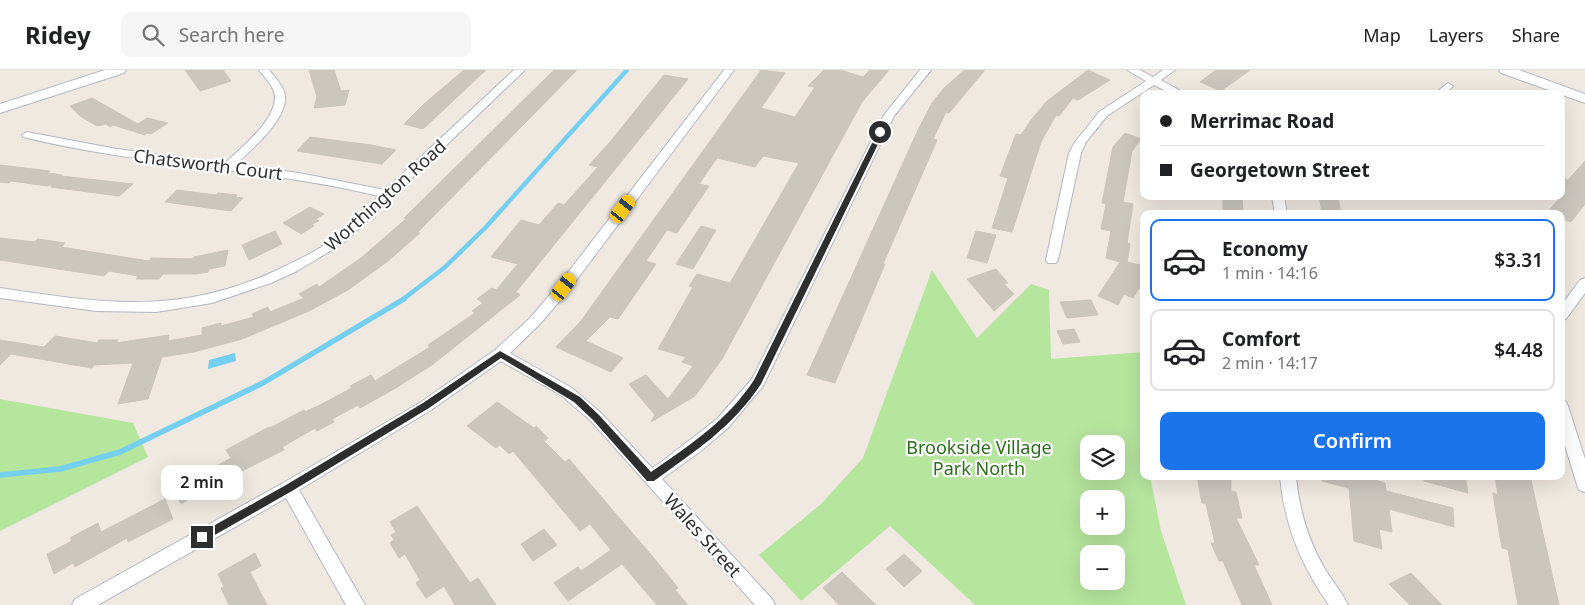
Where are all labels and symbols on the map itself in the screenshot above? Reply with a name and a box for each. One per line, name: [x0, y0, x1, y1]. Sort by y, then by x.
route start: [869, 121, 891, 143]
street label: Worthington Road: [319, 134, 451, 256]
street label: Chatsworth Court: [132, 143, 284, 185]
car: [607, 193, 638, 225]
car: [548, 271, 579, 303]
park label: Brookside Village Park North: [906, 435, 1052, 480]
callout: 2 min: [161, 464, 243, 500]
street label: Wales Street: [659, 488, 747, 582]
route end: [191, 526, 213, 548]

